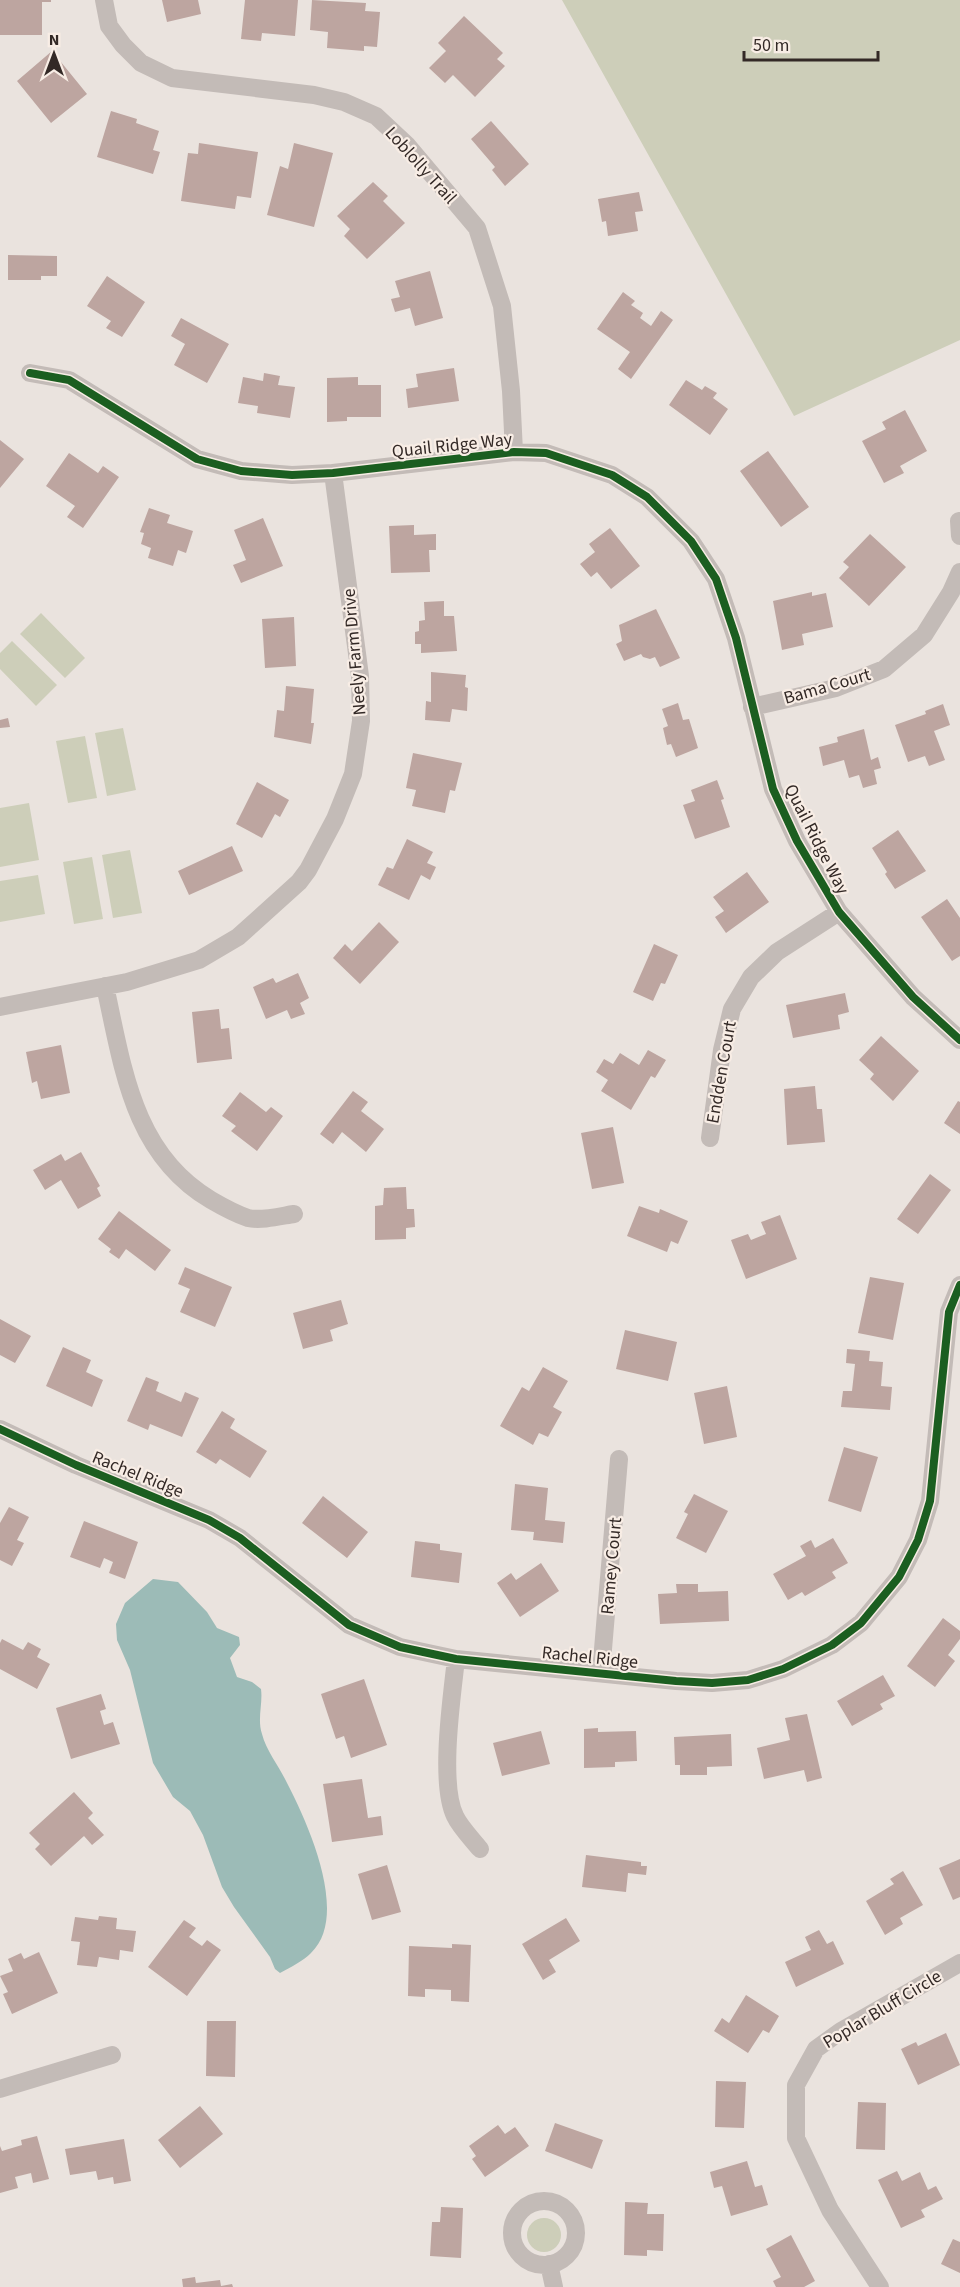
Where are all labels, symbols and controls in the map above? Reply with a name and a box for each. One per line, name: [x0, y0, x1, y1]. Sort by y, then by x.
north arrow: [24, 24, 84, 84]
scale bar: [744, 24, 878, 62]
text: N: [49, 29, 59, 51]
text: 50 m: [753, 33, 789, 58]
street label: Loblolly Trail: [379, 121, 462, 210]
street label: Quail Ridge Way: [391, 427, 514, 464]
street label: Neely Farm Drive: [336, 587, 372, 716]
street label: Bama Court: [781, 662, 874, 711]
street label: Quail Ridge Way: [778, 780, 855, 899]
street label: Endden Court: [700, 1019, 743, 1125]
street label: Rachel Ridge: [88, 1445, 187, 1504]
street label: Ramey Court: [595, 1516, 628, 1616]
street label: Rachel Ridge: [541, 1640, 639, 1675]
street label: Poplar Bluff Circle: [818, 1964, 946, 2055]

